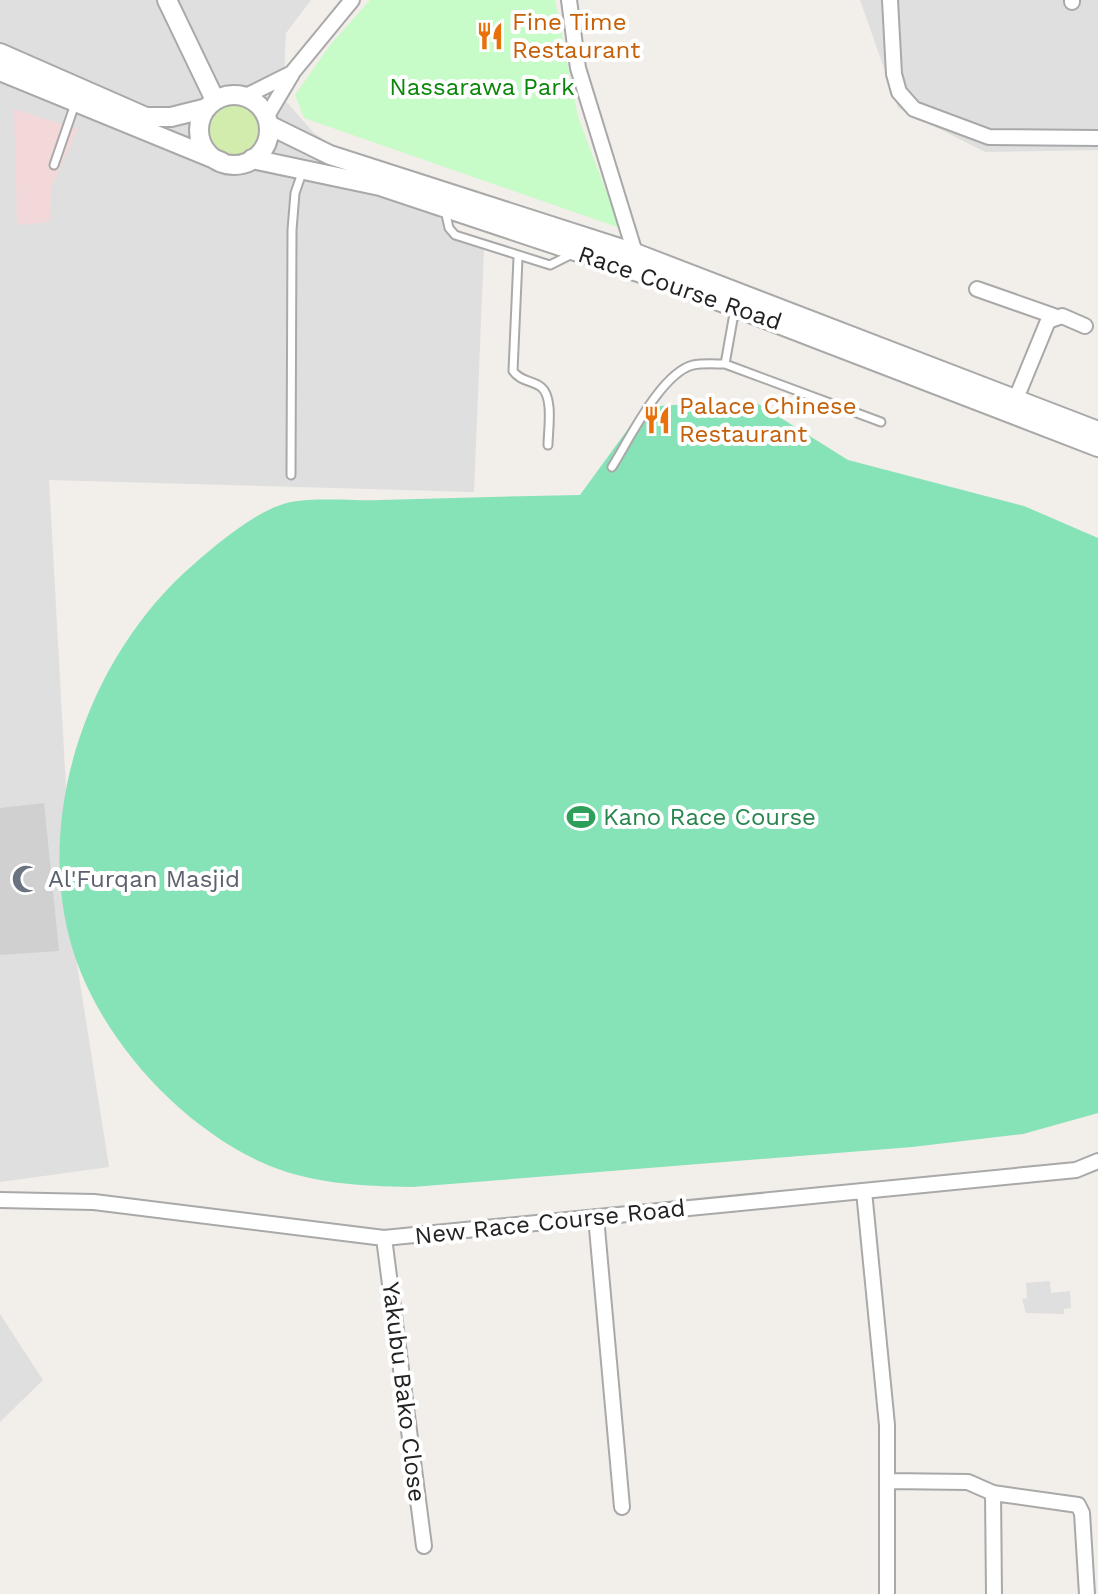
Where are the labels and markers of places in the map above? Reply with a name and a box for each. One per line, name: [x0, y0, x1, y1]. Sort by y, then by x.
place label: Fine Time Restaurant: [512, 8, 640, 64]
restaurant icon: Fine Time Restaurant: [475, 21, 505, 51]
place label: Palace Chinese Restaurant: [679, 392, 857, 448]
restaurant icon: Palace Chinese Restaurant: [642, 405, 672, 435]
sports icon: Kano Race Course: [566, 802, 596, 832]
place label: Kano Race Course: [603, 803, 816, 831]
mosque icon: Al'Furqan Masjid: [11, 864, 41, 894]
place label: Al'Furqan Masjid: [48, 865, 240, 893]

